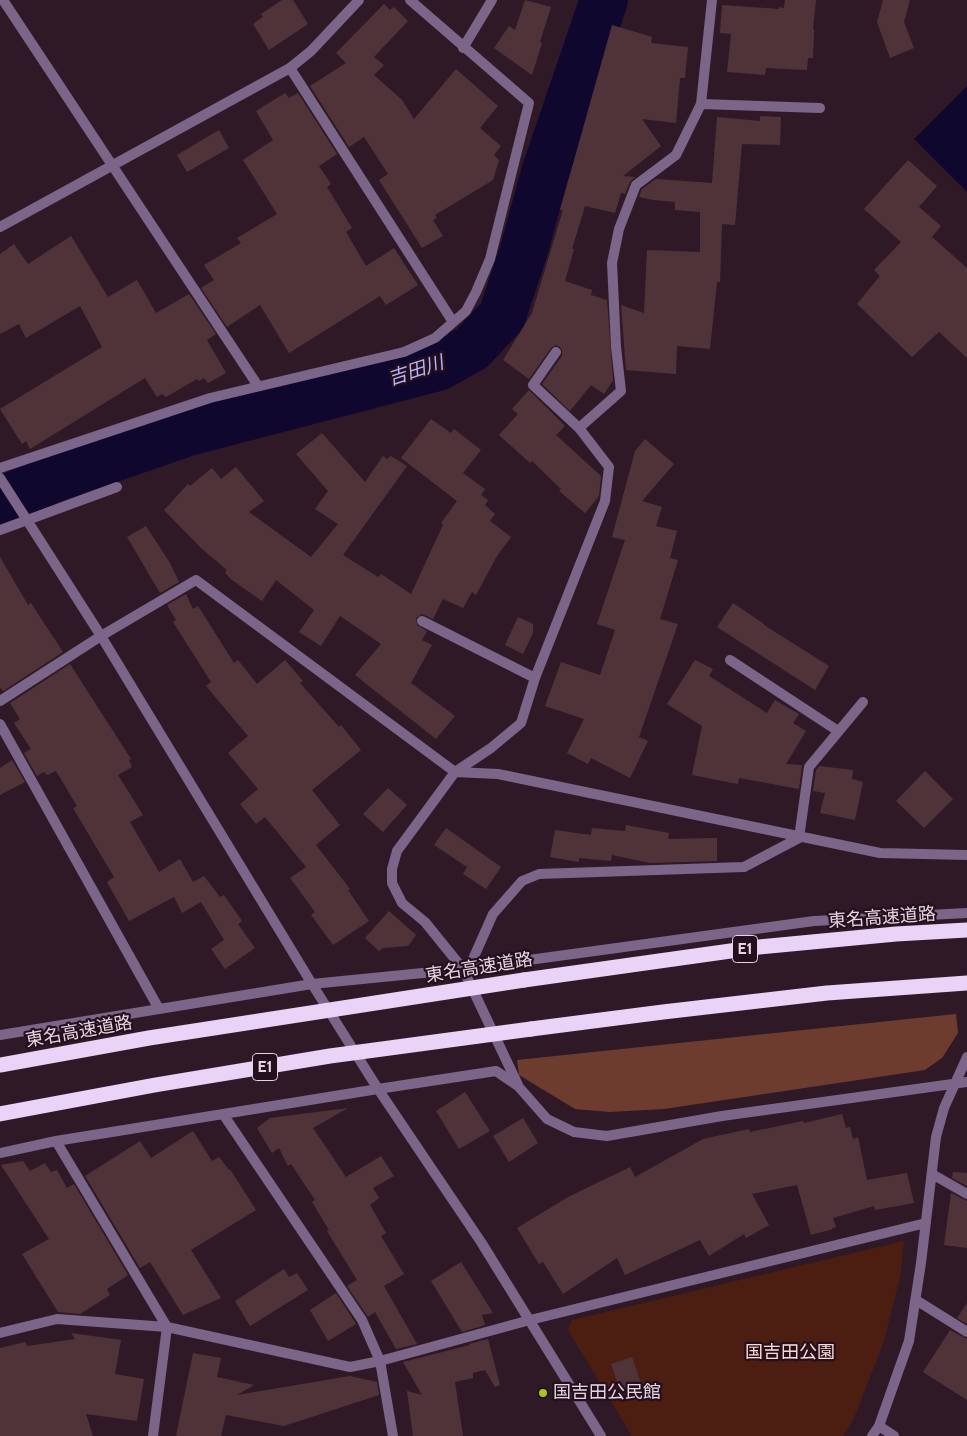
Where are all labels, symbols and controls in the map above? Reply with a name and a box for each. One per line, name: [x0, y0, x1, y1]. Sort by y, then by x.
water label: 吉田川: [385, 351, 447, 391]
street label: 東名高速道路: [827, 903, 937, 933]
road number: E1: [732, 936, 758, 962]
street label: 東名高速道路: [424, 949, 534, 987]
street label: 東名高速道路: [24, 1012, 134, 1052]
road number: E1: [252, 1054, 278, 1080]
park label: 国吉田公園: [745, 1342, 835, 1364]
place label: 国吉田公民館: [553, 1382, 661, 1404]
marker: 国吉田公民館: [537, 1387, 549, 1399]

